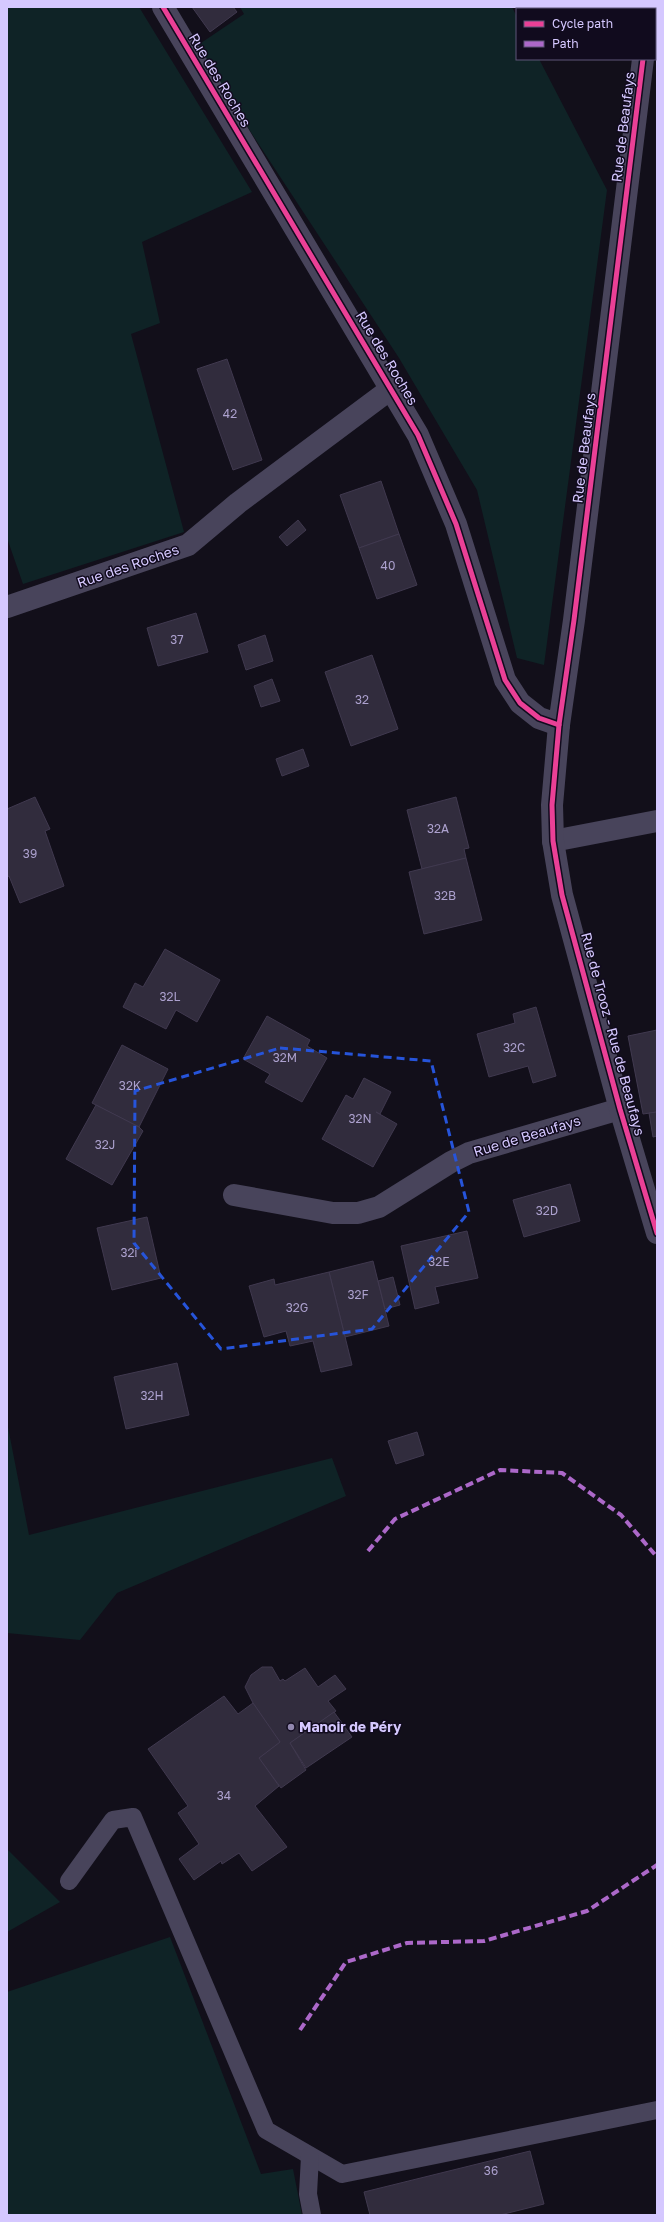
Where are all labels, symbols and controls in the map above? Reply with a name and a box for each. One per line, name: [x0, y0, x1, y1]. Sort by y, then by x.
legend: [516, 8, 656, 60]
text: Cycle path: [552, 16, 613, 31]
street label: Rue des Roches: [186, 30, 255, 130]
text: Path: [552, 36, 579, 51]
street label: Rue de Beaufays: [607, 71, 638, 183]
street label: Rue des Roches: [353, 308, 422, 408]
street label: Rue de Beaufays: [568, 392, 599, 504]
house number: 42: [223, 406, 237, 421]
street label: Rue des Roches: [75, 540, 181, 591]
house number: 40: [381, 558, 395, 573]
house number: 37: [170, 632, 184, 647]
house number: 32: [355, 692, 369, 707]
house number: 32A: [427, 821, 449, 836]
house number: 39: [23, 846, 37, 861]
house number: 32B: [434, 888, 456, 903]
street label: Rue de Trooz - Rue de Beaufays: [578, 930, 649, 1137]
house number: 32L: [160, 989, 181, 1004]
house number: 32C: [503, 1040, 525, 1055]
house number: 32M: [273, 1050, 297, 1065]
house number: 32K: [119, 1078, 141, 1093]
house number: 32N: [348, 1111, 372, 1126]
street label: Rue de Beaufays: [471, 1111, 582, 1160]
house number: 32J: [95, 1137, 115, 1152]
house number: 32D: [536, 1203, 558, 1218]
house number: 32i: [120, 1245, 138, 1260]
house number: 32E: [428, 1254, 450, 1269]
house number: 32F: [347, 1287, 369, 1302]
house number: 32G: [286, 1300, 308, 1315]
house number: 32H: [140, 1388, 164, 1403]
place label: Manoir de Péry: [299, 1718, 402, 1735]
marker: Manoir de Péry: [286, 1722, 296, 1732]
house number: 34: [217, 1788, 231, 1803]
house number: 36: [484, 2163, 498, 2178]

